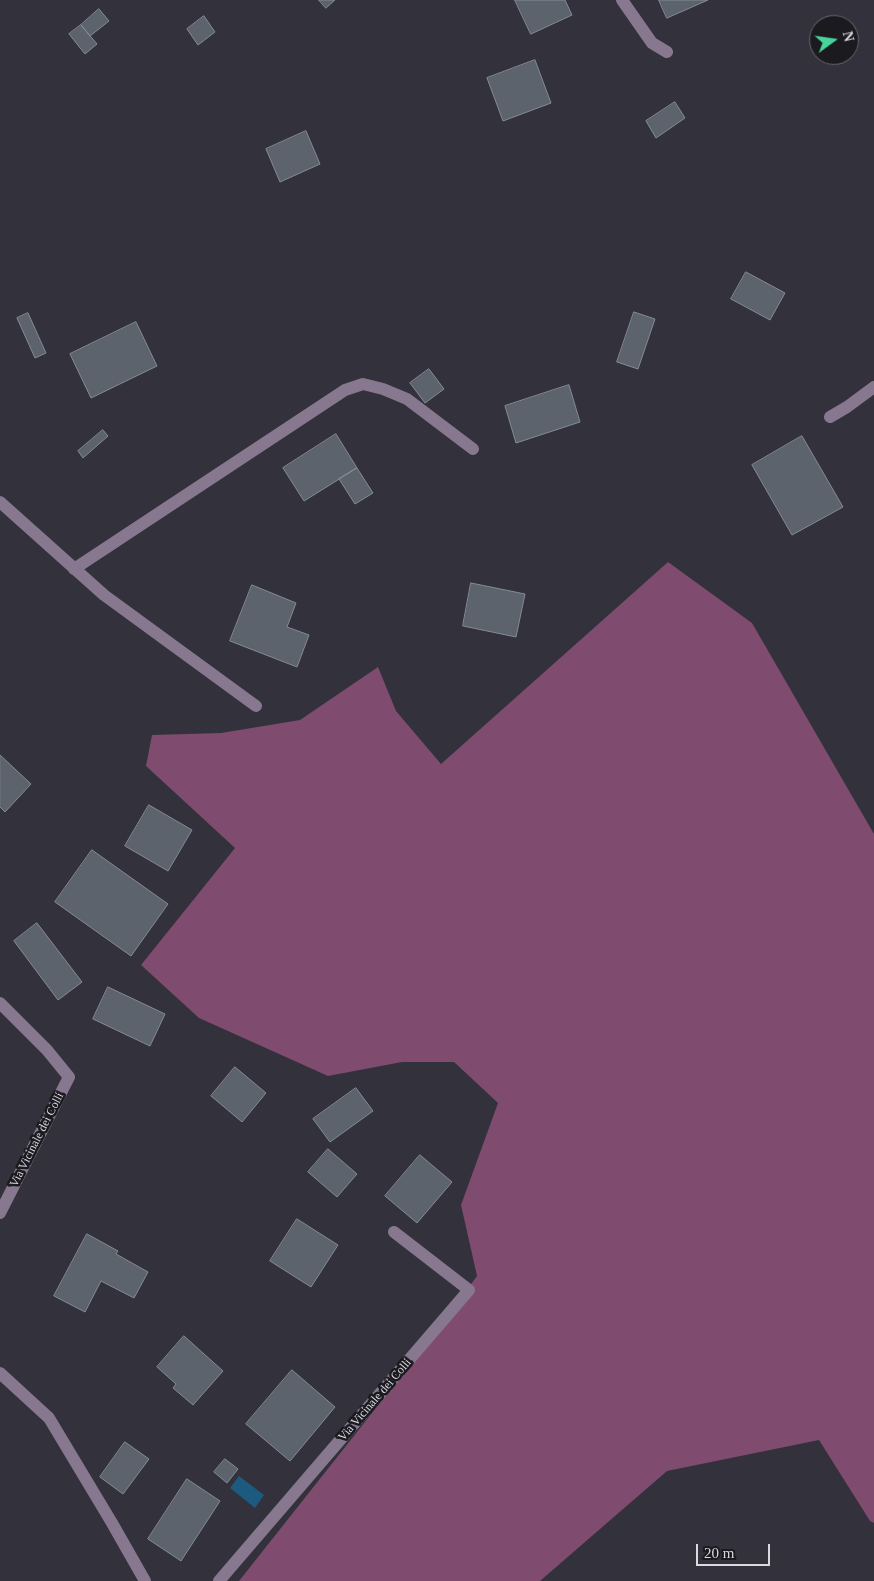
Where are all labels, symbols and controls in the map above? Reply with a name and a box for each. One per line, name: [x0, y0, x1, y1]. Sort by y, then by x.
north arrow: [809, 15, 859, 65]
text: N: [840, 30, 857, 43]
street label: Via Vicinale dei Colli: [7, 1090, 67, 1190]
street label: Via Vicinale dei Colli: [335, 1356, 415, 1444]
scale bar: [699, 1534, 773, 1566]
text: 20 m: [704, 1545, 734, 1561]

